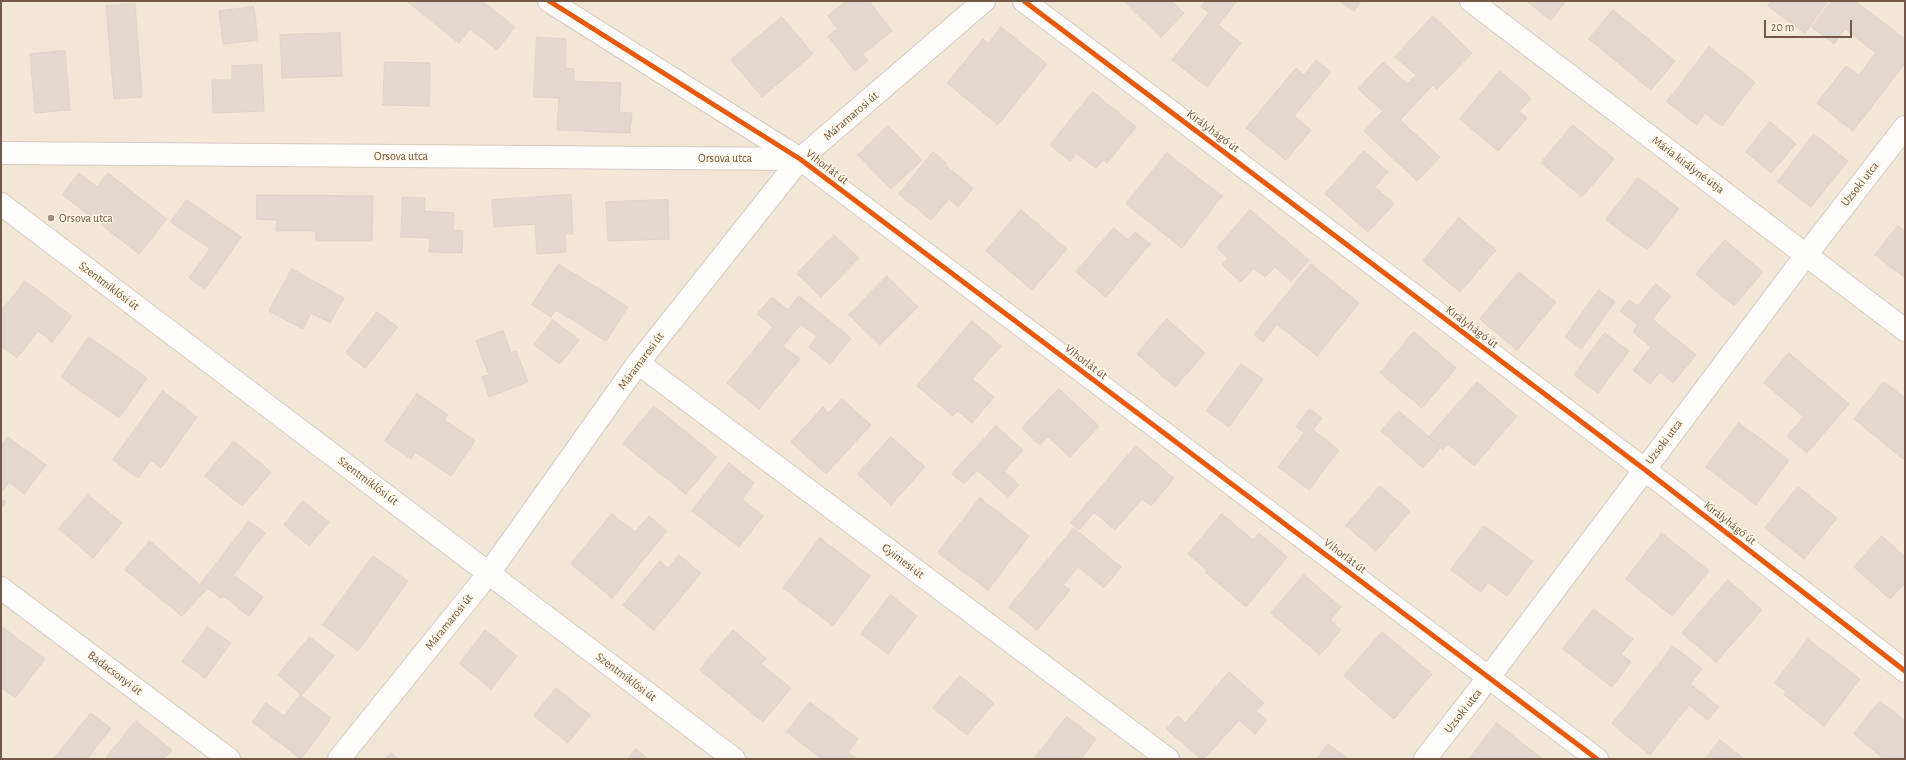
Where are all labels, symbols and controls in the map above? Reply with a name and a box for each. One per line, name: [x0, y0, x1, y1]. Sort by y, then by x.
scale bar: [1766, 12, 1854, 38]
text: 20 m: [1771, 21, 1794, 33]
street label: Máramarosi út: [821, 88, 881, 144]
street label: Királyhágó út: [1184, 107, 1242, 155]
street label: Mária királyné útja: [1649, 133, 1727, 197]
street label: Vihorlát út: [803, 146, 851, 188]
street label: Orsova utca: [374, 149, 428, 163]
street label: Orsova utca: [698, 151, 752, 165]
street label: Uzsoki utca: [1838, 159, 1882, 209]
place label: Orsova utca: [59, 211, 113, 225]
marker: Orsova utca: [46, 213, 56, 223]
street label: Szentmiklósi út: [76, 259, 142, 313]
street label: Királyhágó út: [1443, 303, 1501, 351]
street label: Máramarosi út: [615, 330, 667, 392]
street label: Vihorlát út: [1062, 341, 1110, 383]
street label: Uzsoki utca: [1642, 417, 1686, 467]
street label: Szentmiklósi út: [335, 454, 401, 508]
street label: Királyhágó út: [1701, 498, 1759, 548]
street label: Vihorlát út: [1321, 535, 1369, 577]
street label: Gyimesi út: [879, 540, 927, 582]
street label: Máramarosi út: [422, 591, 476, 653]
street label: Badacsonyi út: [85, 648, 145, 698]
street label: Szentmiklósi út: [593, 650, 659, 704]
street label: Uzsoki utca: [1441, 686, 1485, 736]

